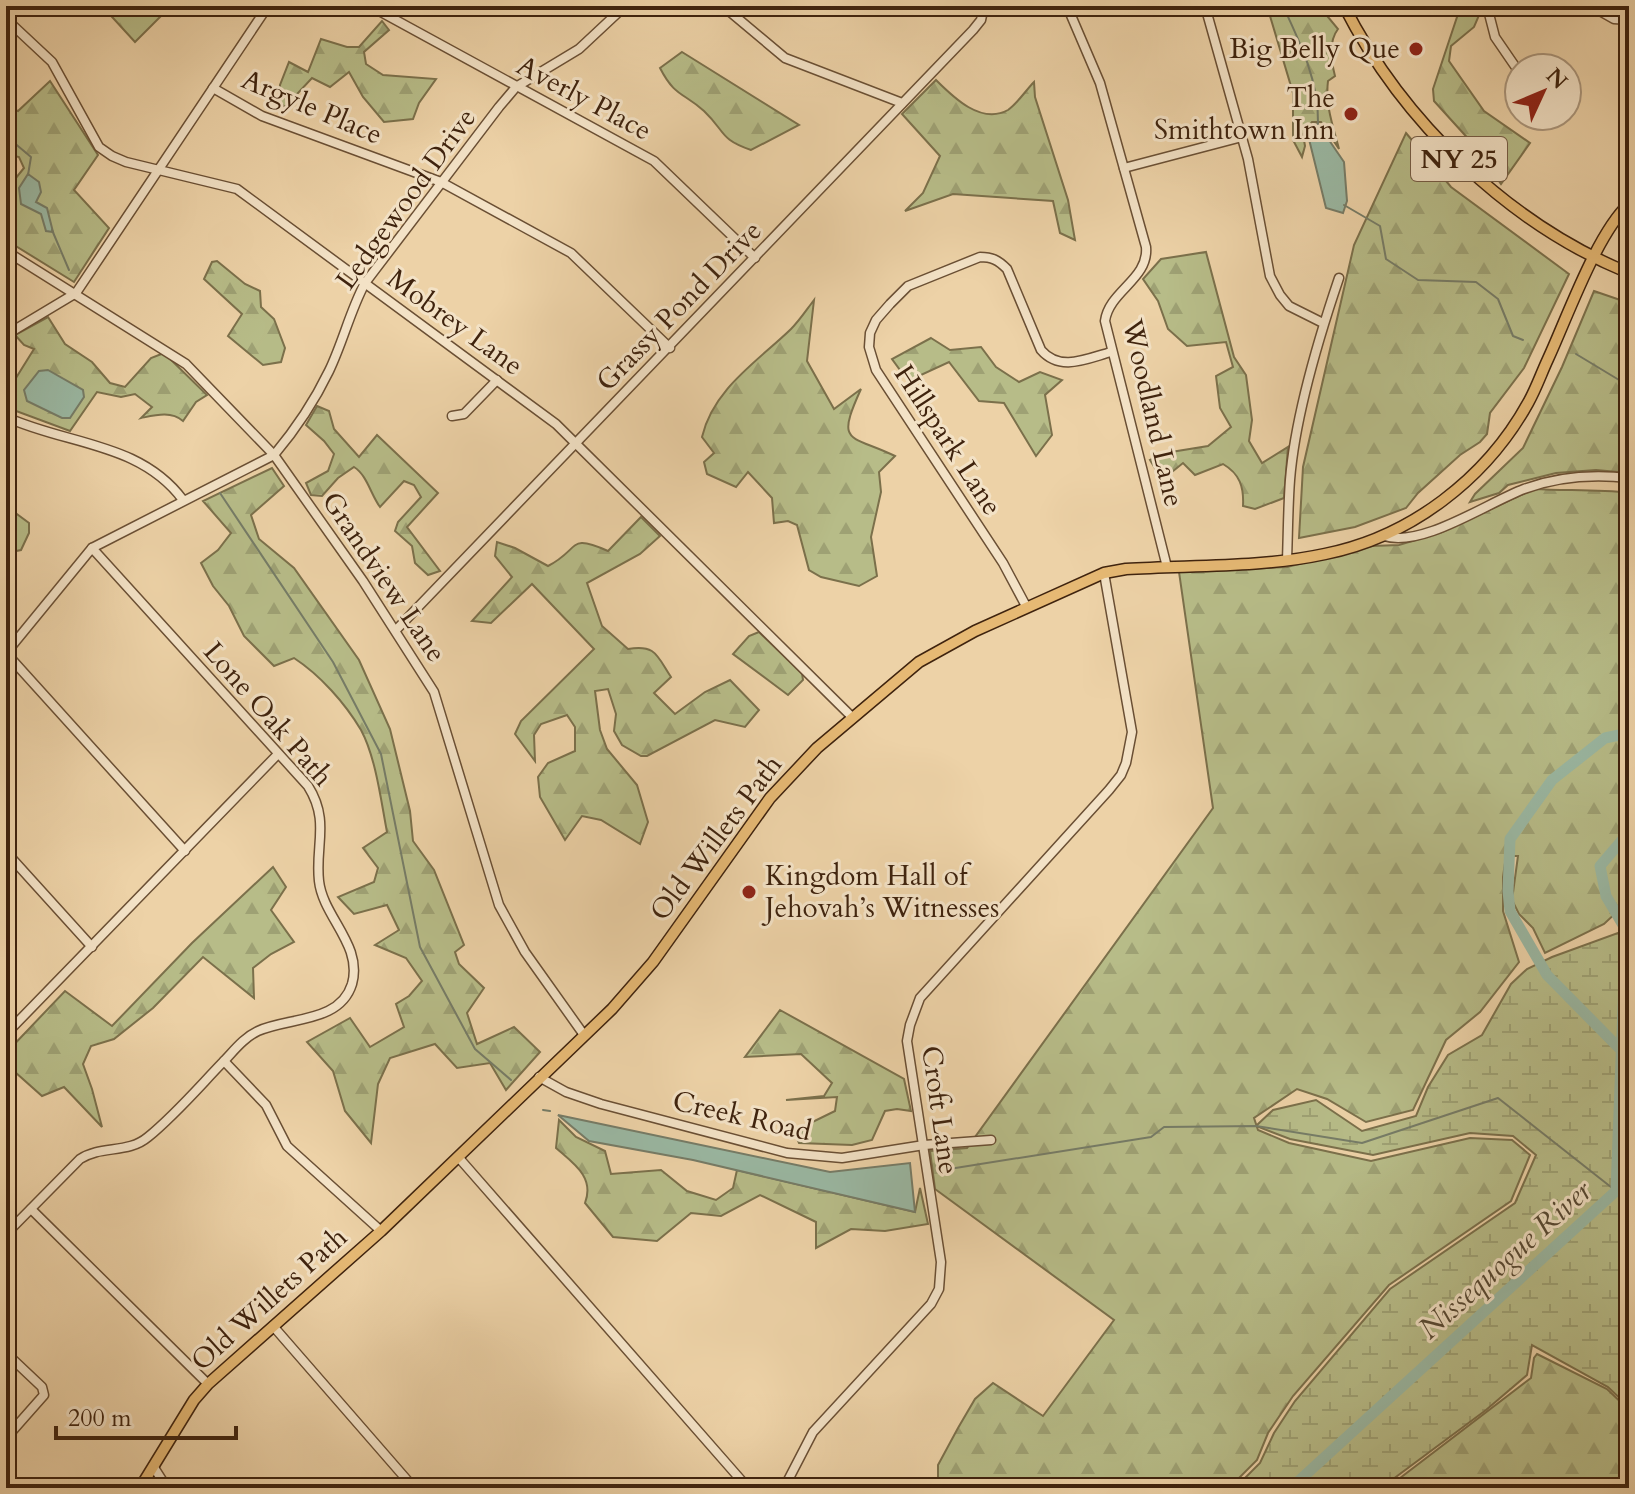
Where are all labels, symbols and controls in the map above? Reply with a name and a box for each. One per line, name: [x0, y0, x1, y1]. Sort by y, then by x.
place label: Big Belly Que: [1229, 30, 1400, 68]
marker: Big Belly Que: [1407, 40, 1425, 58]
street label: Averly Place: [510, 47, 658, 149]
north arrow: [1503, 52, 1583, 132]
street label: Argyle Place: [236, 60, 388, 154]
text: N: [1539, 62, 1574, 96]
place label: The Smithtown Inn: [1154, 79, 1335, 149]
street label: Ledgewood Drive: [327, 101, 485, 297]
marker: The Smithtown Inn: [1342, 105, 1360, 123]
road number: NY 25: [1411, 137, 1507, 181]
street label: Grassy Pond Drive: [588, 212, 770, 400]
street label: Mobrey Lane: [379, 260, 531, 384]
street label: Woodland Lane: [1113, 315, 1193, 510]
street label: Hillspark Lane: [885, 357, 1011, 523]
street label: Grandview Lane: [313, 484, 455, 670]
street label: Lone Oak Path: [195, 634, 341, 794]
street label: Old Willets Path: [641, 747, 791, 929]
place label: Kingdom Hall of Jehovah’s Witnesses: [761, 857, 1000, 927]
marker: Kingdom Hall of Jehovah’s Witnesses: [740, 883, 758, 901]
street label: Croft Lane: [912, 1043, 968, 1177]
street label: Creek Road: [669, 1082, 815, 1150]
water label: Nissequogue River: [1410, 1170, 1601, 1349]
street label: Old Willets Path: [183, 1219, 355, 1379]
scale bar: [56, 1390, 236, 1440]
text: 200 m: [68, 1402, 132, 1435]

